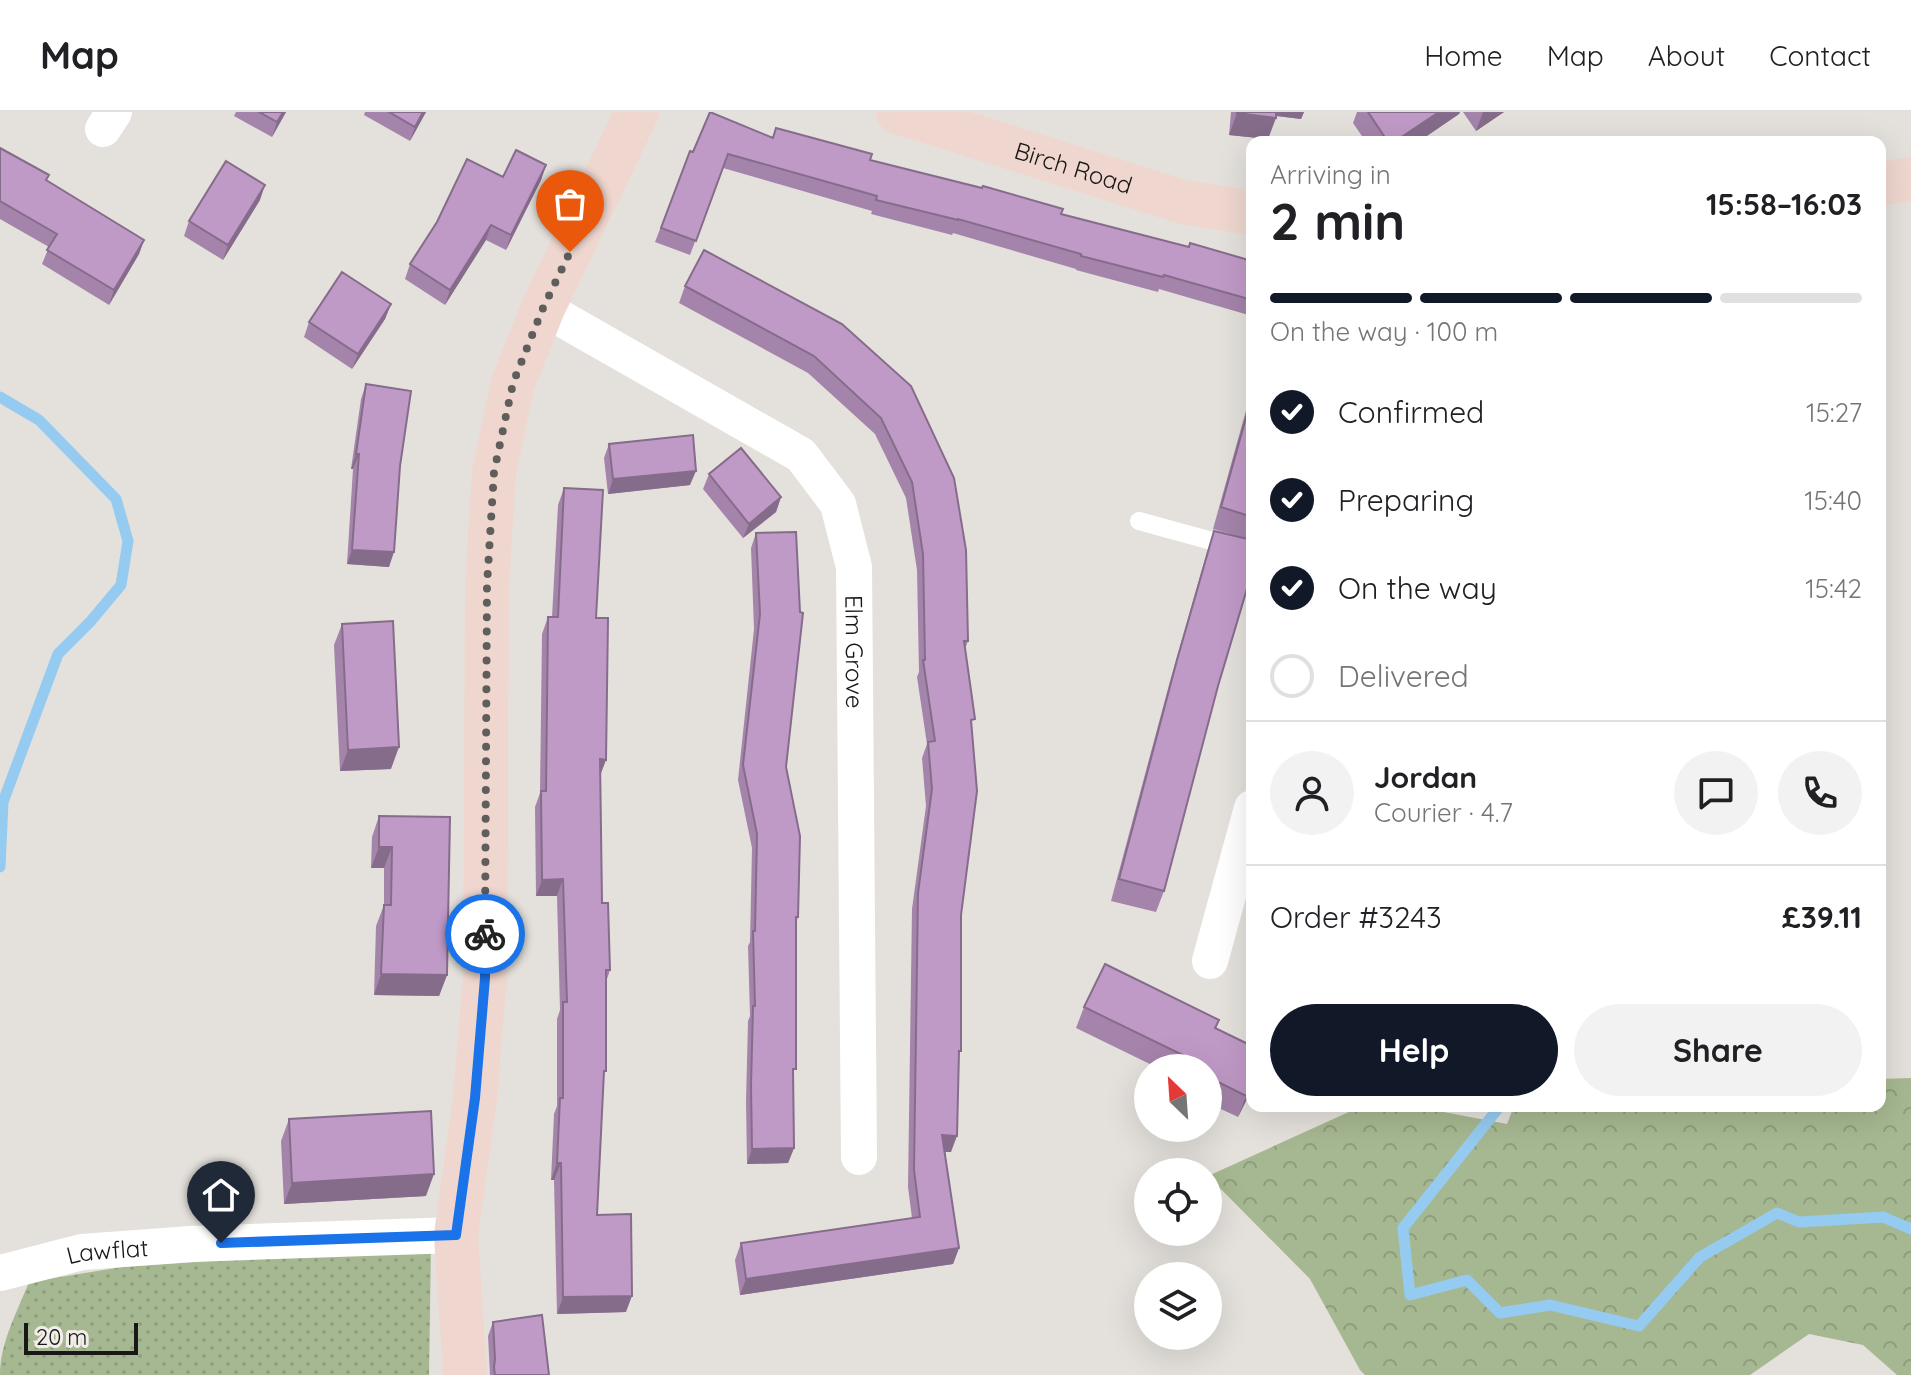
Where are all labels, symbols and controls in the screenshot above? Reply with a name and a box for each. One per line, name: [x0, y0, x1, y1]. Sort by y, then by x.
text: Map: [40, 31, 119, 79]
text: Home: [1424, 38, 1503, 73]
text: Map: [1547, 38, 1604, 73]
text: About: [1648, 38, 1725, 73]
text: Contact: [1769, 38, 1871, 73]
street label: Birch Road: [1011, 135, 1136, 200]
text: Arriving in: [1270, 158, 1391, 191]
pin: [536, 170, 604, 252]
icon: bag: [548, 182, 592, 226]
text: 15:58–16:03: [1706, 185, 1862, 223]
text: 2 min: [1270, 188, 1405, 253]
text: On the way · 100 m: [1270, 315, 1498, 348]
icon: check: [1270, 390, 1314, 434]
text: Confirmed: [1338, 393, 1484, 431]
text: 15:27: [1806, 396, 1862, 429]
icon: check: [1270, 478, 1314, 522]
text: Preparing: [1338, 481, 1474, 519]
text: 15:40: [1804, 484, 1862, 517]
icon: check: [1270, 566, 1314, 610]
text: On the way: [1338, 569, 1497, 607]
text: 15:42: [1805, 572, 1862, 605]
street label: Elm Grove: [839, 595, 870, 709]
text: Delivered: [1338, 657, 1469, 695]
button: person: [1270, 751, 1354, 835]
button: chat: [1674, 751, 1758, 835]
button: phone: [1778, 751, 1862, 835]
text: Jordan: [1374, 758, 1477, 796]
text: Courier · 4.7: [1374, 796, 1513, 829]
courier: [445, 894, 525, 974]
text: Order #3243: [1270, 898, 1442, 936]
text: £39.11: [1782, 898, 1862, 936]
icon: bike: [463, 912, 507, 956]
button: Help: [1270, 1004, 1558, 1096]
button: Share: [1574, 1004, 1862, 1096]
north arrow: [1134, 1054, 1222, 1142]
map controls: [1134, 1054, 1222, 1350]
button: locate: [1134, 1158, 1222, 1246]
pin: [187, 1161, 255, 1243]
icon: home: [199, 1173, 243, 1217]
street label: Lawflat: [63, 1232, 149, 1270]
button: layers: [1134, 1262, 1222, 1350]
scale bar: [24, 1319, 138, 1355]
text: 20 m: [36, 1323, 87, 1351]

